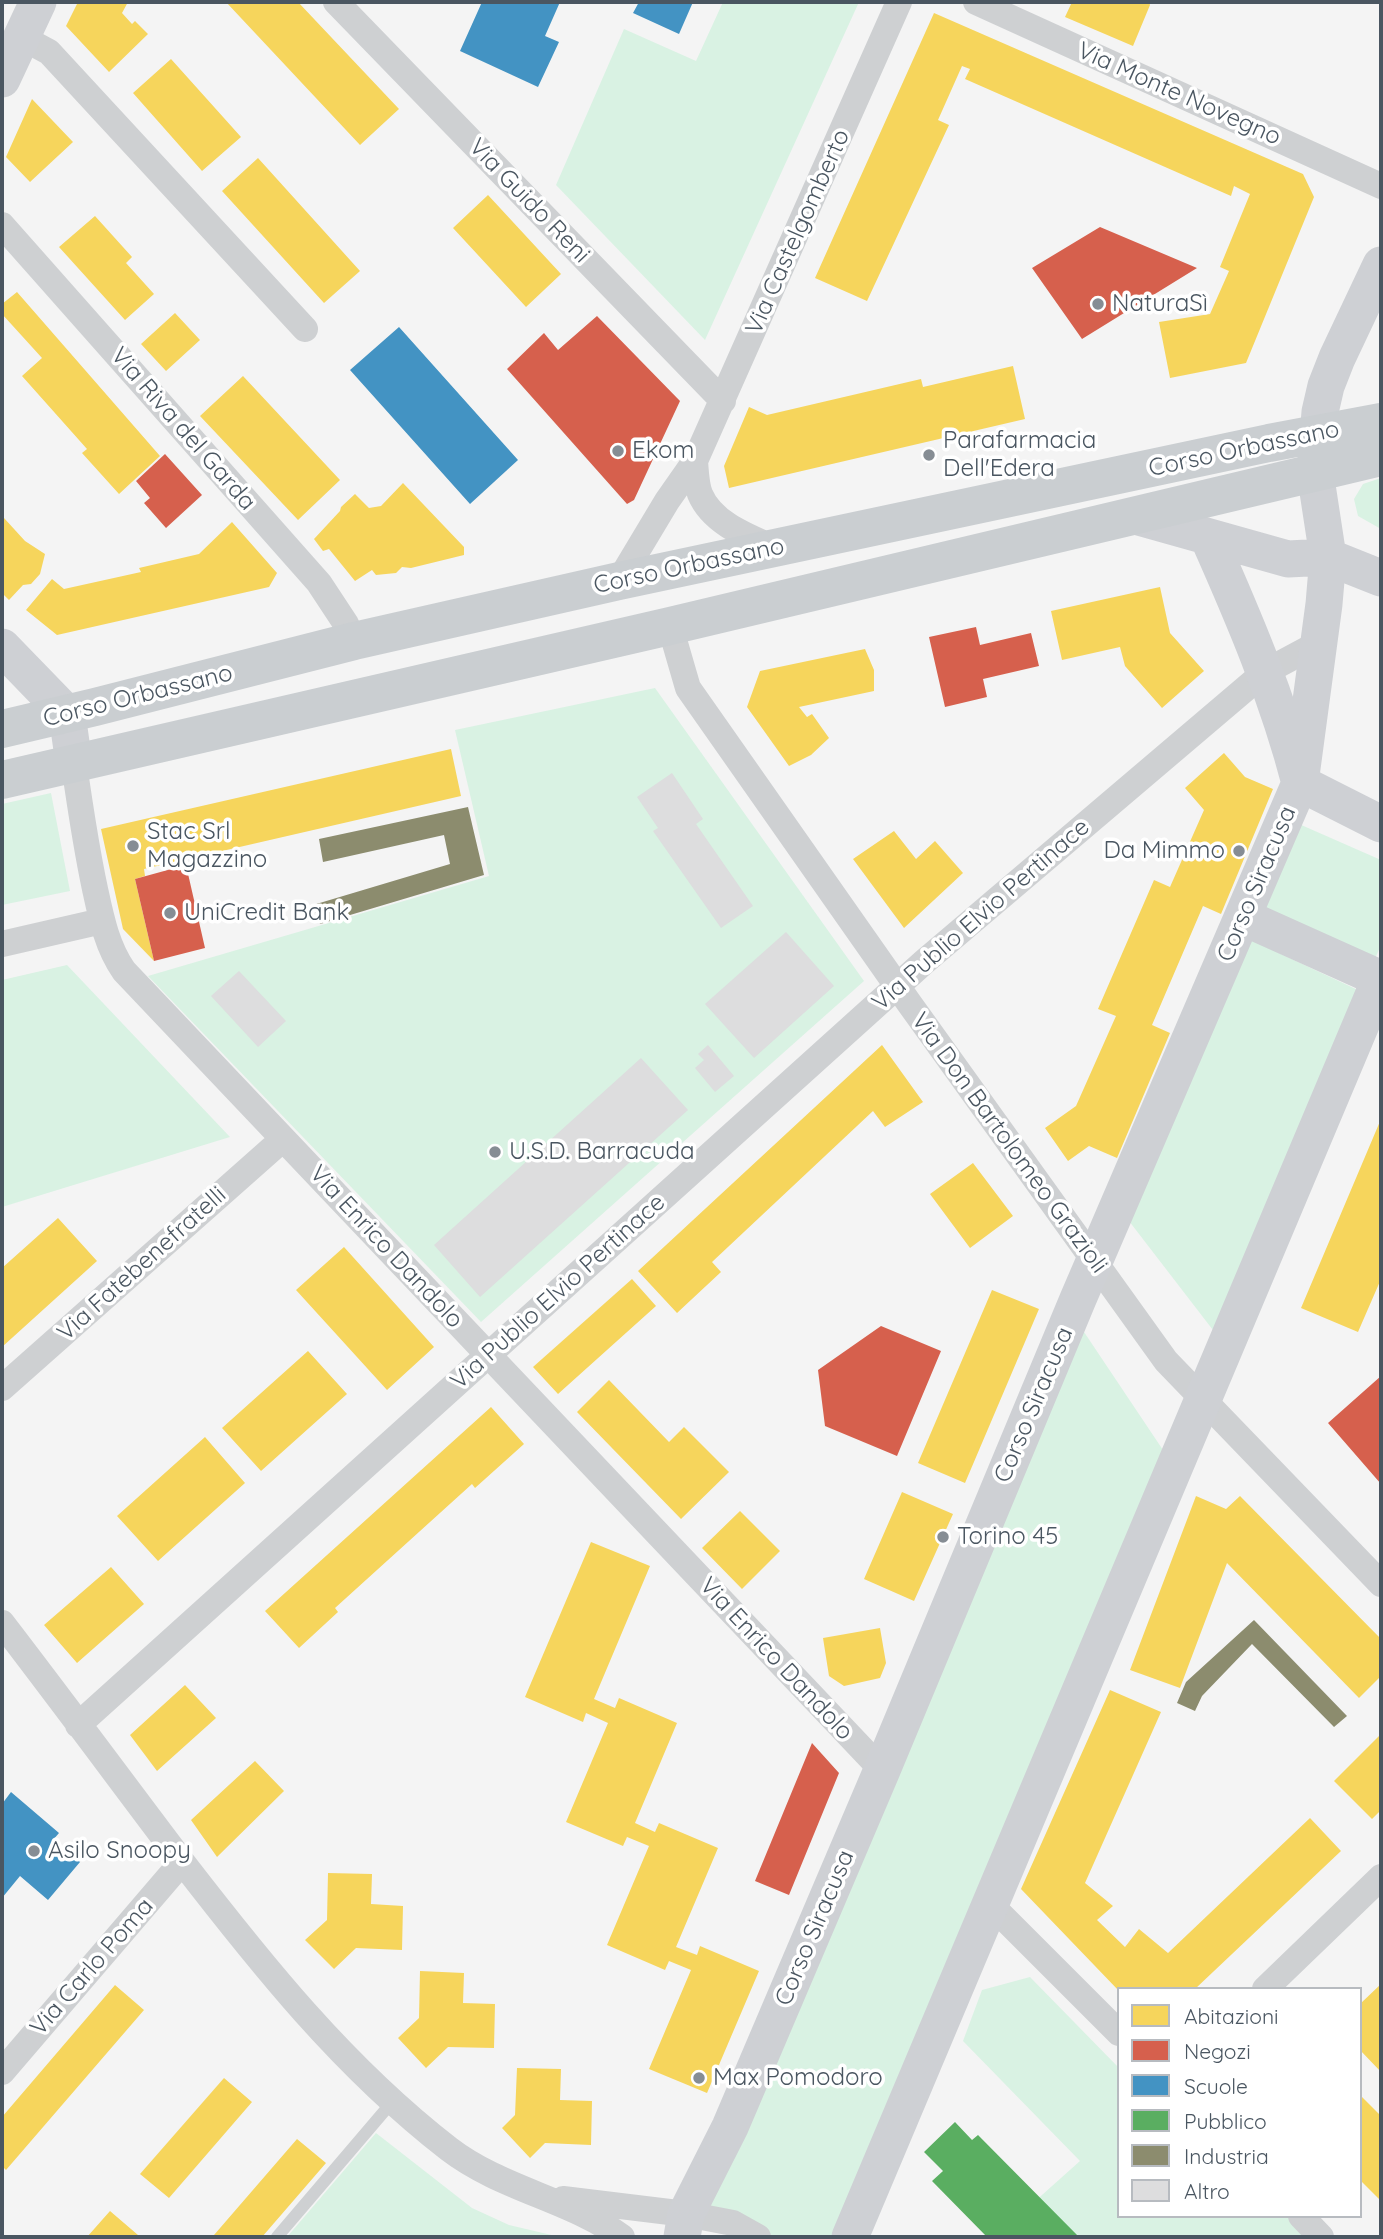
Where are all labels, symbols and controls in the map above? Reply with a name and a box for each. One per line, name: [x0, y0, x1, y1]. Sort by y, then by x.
street label: Via Monte Novegno: [1073, 36, 1285, 152]
street label: Via Castelgomberto: [740, 125, 856, 339]
street label: Via Guido Reni: [462, 133, 596, 269]
place label: NaturaSì: [1112, 290, 1208, 318]
marker: NaturaSì: [1090, 296, 1106, 312]
street label: Via Riva del Garda: [104, 342, 262, 516]
street label: Corso Orbassano: [1146, 415, 1342, 483]
place label: Parafarmacia Dell'Edera: [943, 427, 1096, 483]
place label: Ekom: [632, 437, 694, 465]
marker: Ekom: [610, 443, 626, 459]
marker: Parafarmacia Dell'Edera: [921, 447, 937, 463]
street label: Corso Orbassano: [591, 532, 787, 600]
street label: Corso Orbassano: [40, 659, 236, 733]
street label: Corso Siracusa: [1211, 802, 1303, 966]
street label: Via Publio Elvio Pertinace: [867, 813, 1095, 1017]
place label: Stac Srl Magazzino: [147, 818, 267, 874]
place label: Da Mimmo: [1103, 837, 1225, 865]
marker: Stac Srl Magazzino: [125, 838, 141, 854]
marker: Da Mimmo: [1231, 843, 1247, 859]
place label: UniCredit Bank: [184, 899, 349, 927]
marker: UniCredit Bank: [162, 905, 178, 921]
street label: Via Don Bartolomeo Grazioli: [905, 1007, 1113, 1279]
place label: U.S.D. Barracuda: [509, 1138, 695, 1166]
marker: U.S.D. Barracuda: [487, 1144, 503, 1160]
street label: Via Enrico Dandolo: [303, 1160, 469, 1334]
street label: Via Fatebenefratelli: [52, 1181, 232, 1347]
street label: Via Publio Elvio Pertinace: [445, 1188, 671, 1396]
street label: Corso Siracusa: [988, 1323, 1080, 1487]
place label: Torino 45: [957, 1523, 1058, 1551]
marker: Torino 45: [935, 1529, 951, 1545]
street label: Via Enrico Dandolo: [693, 1572, 859, 1746]
place label: Asilo Snoopy: [48, 1837, 191, 1865]
marker: Asilo Snoopy: [26, 1843, 42, 1859]
street label: Corso Siracusa: [769, 1846, 861, 2010]
street label: Via Carlo Poma: [24, 1892, 160, 2042]
legend: [1117, 1987, 1362, 2218]
text: Abitazioni: [1184, 2003, 1279, 2029]
text: Negozi: [1184, 2038, 1251, 2064]
place label: Max Pomodoro: [713, 2064, 883, 2092]
marker: Max Pomodoro: [691, 2070, 707, 2086]
text: Scuole: [1184, 2073, 1248, 2099]
text: Pubblico: [1184, 2108, 1267, 2134]
text: Industria: [1184, 2143, 1269, 2169]
text: Altro: [1184, 2178, 1230, 2204]

